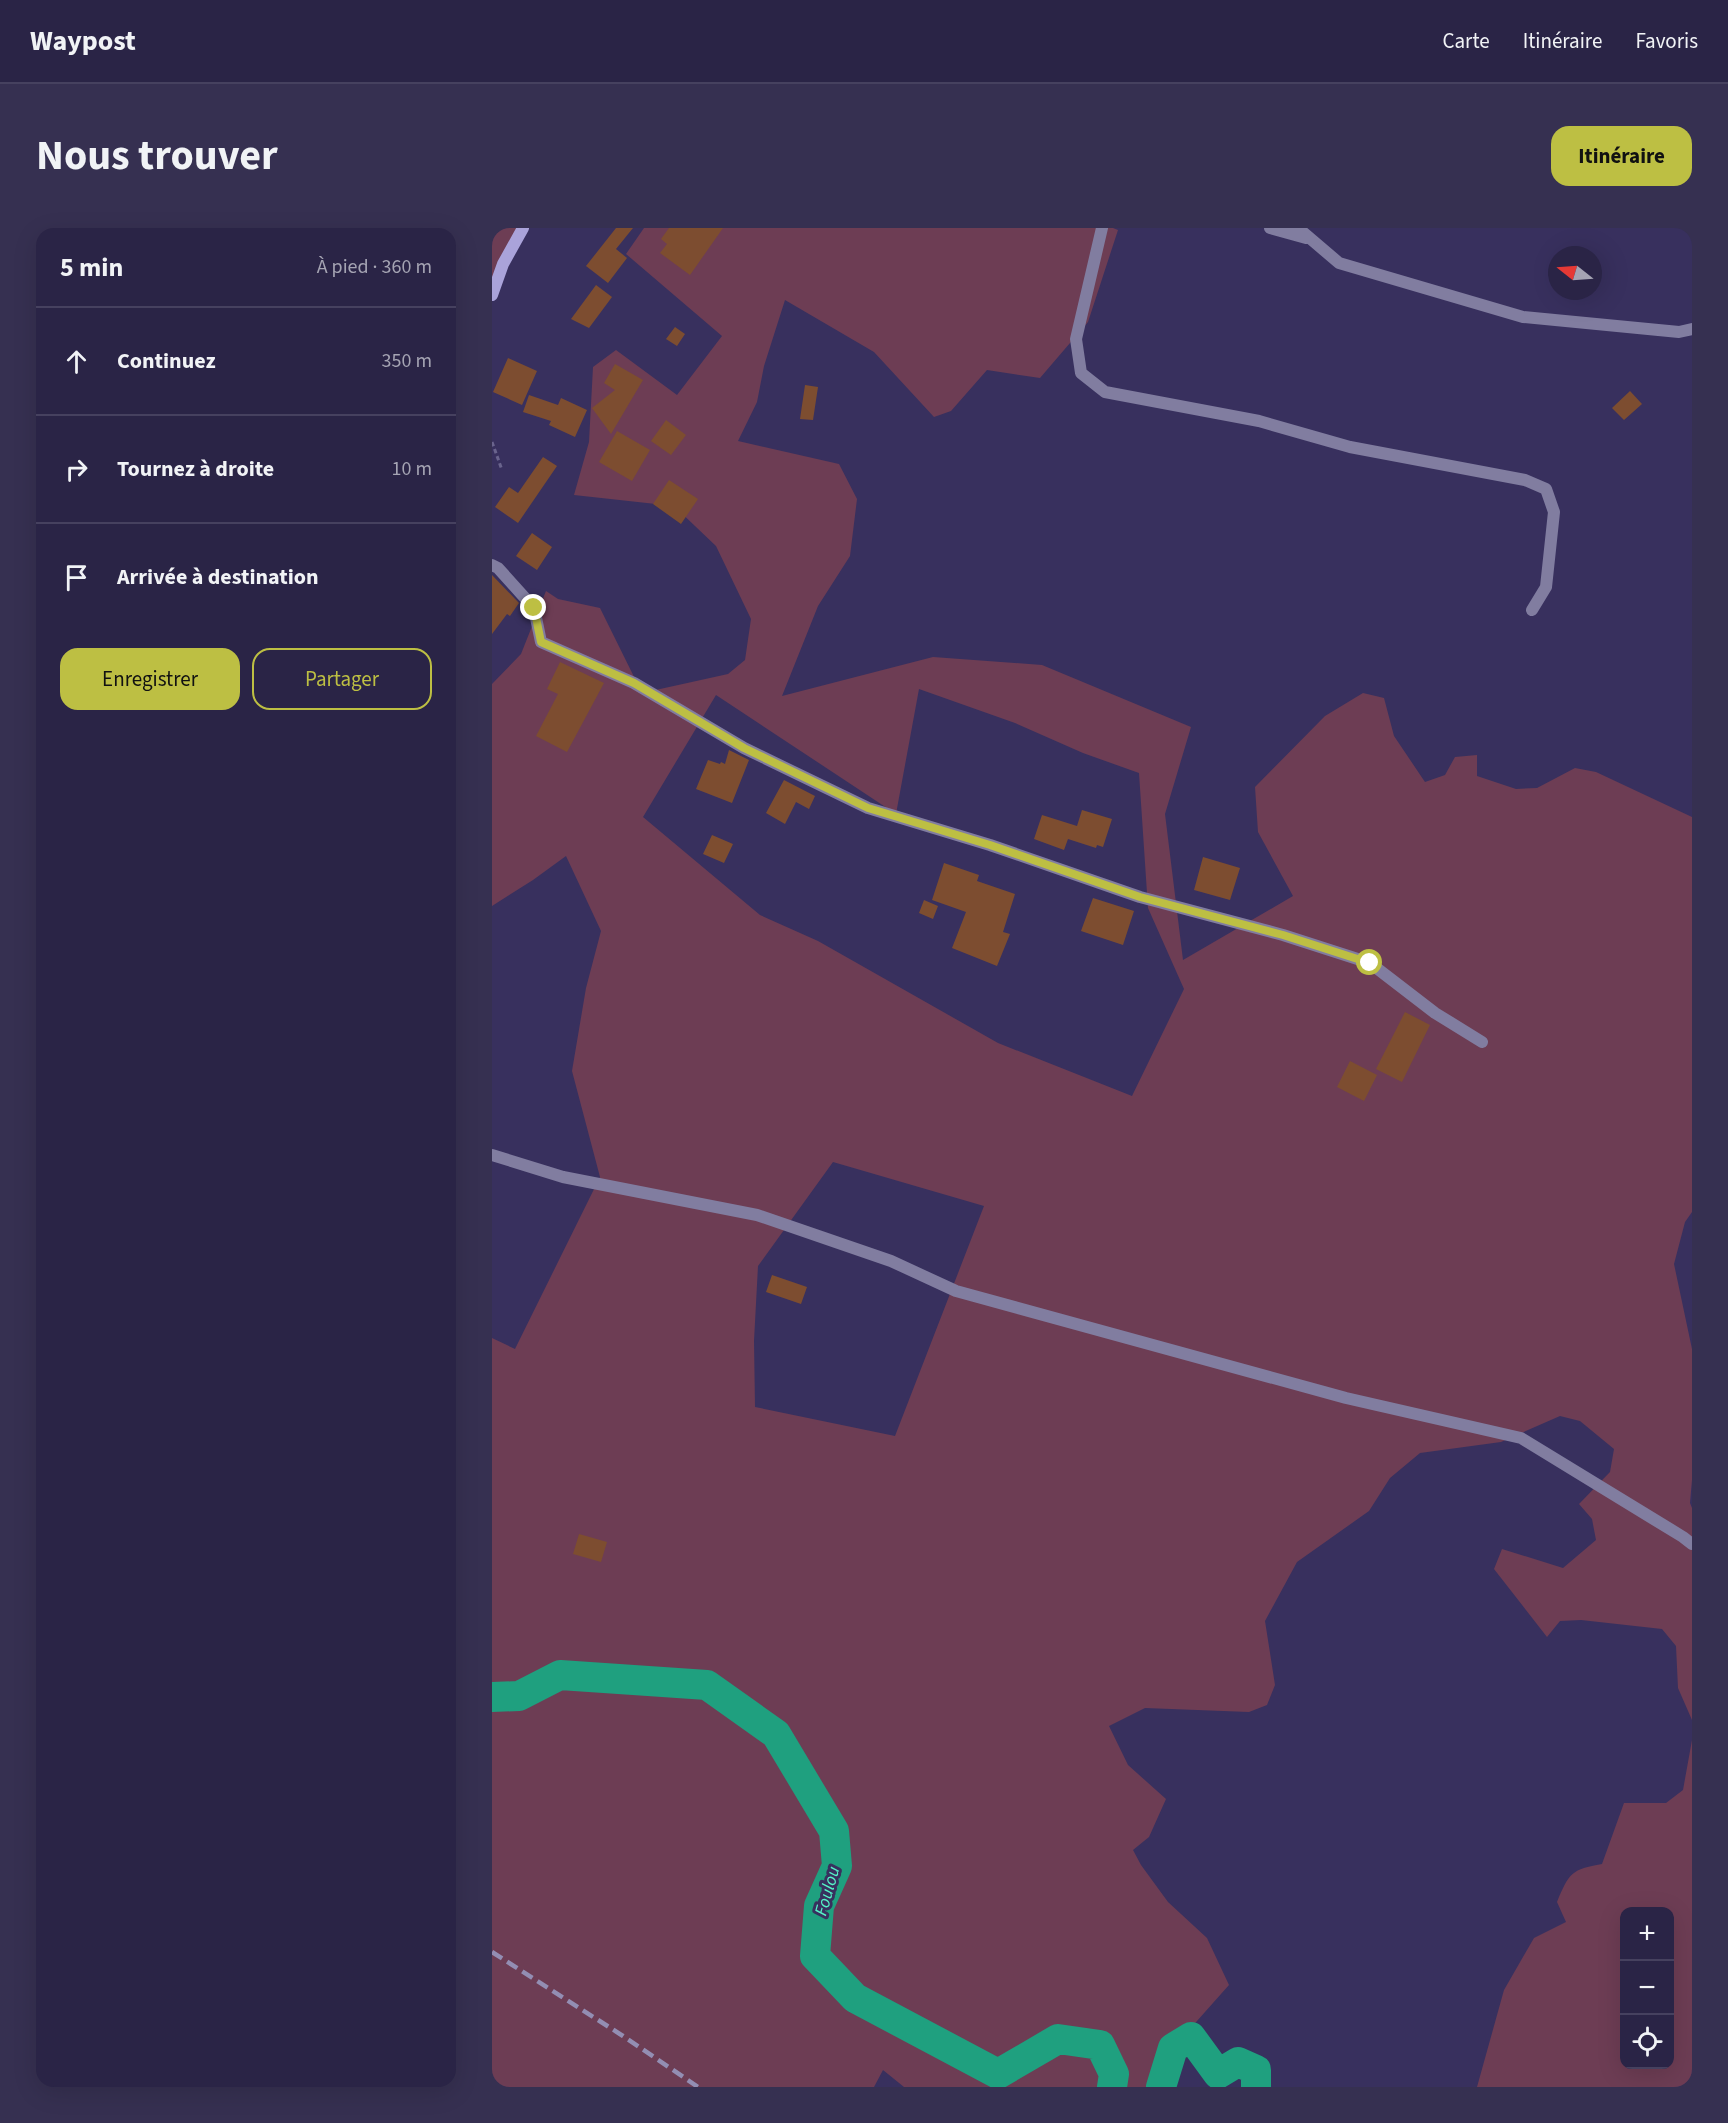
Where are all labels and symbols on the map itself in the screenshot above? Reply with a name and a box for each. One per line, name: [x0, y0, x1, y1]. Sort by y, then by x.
north arrow: [1548, 246, 1602, 300]
route end: [520, 594, 546, 620]
route start: [1356, 949, 1382, 975]
water label: Foulou: [809, 1864, 846, 1919]

